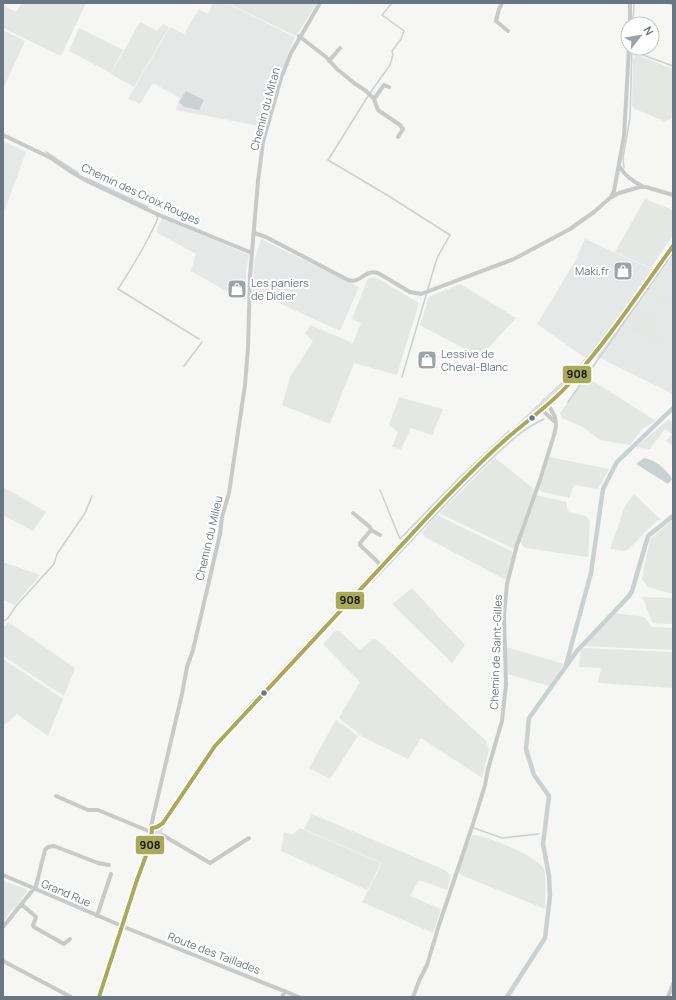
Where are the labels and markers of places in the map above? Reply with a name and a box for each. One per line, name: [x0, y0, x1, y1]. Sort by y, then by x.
shop icon: Maki.fr: [612, 260, 634, 282]
place label: Maki.fr: [575, 263, 609, 278]
place label: Les paniers de Didier: [251, 275, 309, 303]
shop icon: Les paniers de Didier: [226, 278, 248, 300]
place label: Lessive de Cheval-Blanc: [441, 346, 508, 374]
shop icon: Lessive de Cheval-Blanc: [416, 349, 438, 371]
unlabelled marker: [527, 413, 537, 423]
unlabelled marker: [259, 688, 269, 698]

